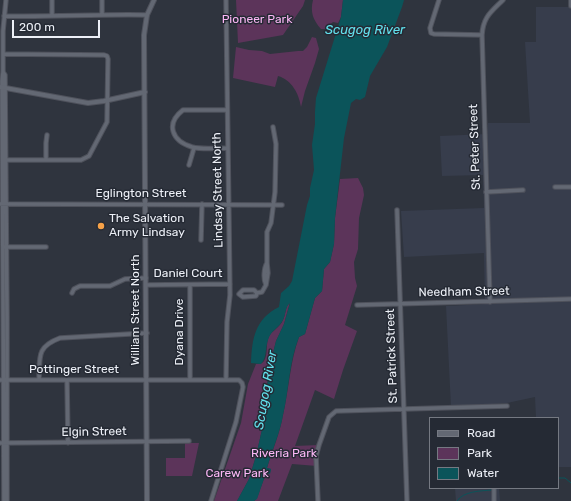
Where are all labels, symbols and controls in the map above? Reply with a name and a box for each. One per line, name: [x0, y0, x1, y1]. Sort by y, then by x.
scale bar: [14, 12, 102, 38]
park label: Pioneer Park: [222, 13, 292, 27]
text: 200 m: [19, 20, 55, 34]
water label: Scugog River: [325, 22, 405, 38]
street label: St. Peter Street: [466, 104, 484, 190]
street label: Lindsay Street North: [210, 132, 226, 248]
street label: Eglington Street: [95, 187, 187, 201]
place label: The Salvation Army Lindsay: [109, 212, 185, 240]
marker: The Salvation Army Lindsay: [96, 221, 106, 231]
street label: William Street North: [129, 255, 143, 365]
street label: Daniel Court: [154, 267, 222, 281]
street label: Needham Street: [418, 284, 510, 300]
street label: Dyana Drive: [173, 299, 187, 365]
street label: St. Patrick Street: [383, 308, 401, 404]
water label: Scugog River: [251, 349, 281, 431]
street label: Pottinger Street: [29, 363, 119, 377]
legend: [429, 417, 559, 489]
street label: Elgin Street: [61, 424, 127, 440]
text: Road: [467, 426, 495, 440]
text: Park: [467, 446, 492, 460]
park label: Riveria Park: [251, 447, 317, 461]
text: Water: [467, 466, 499, 480]
park label: Carew Park: [205, 467, 269, 481]

